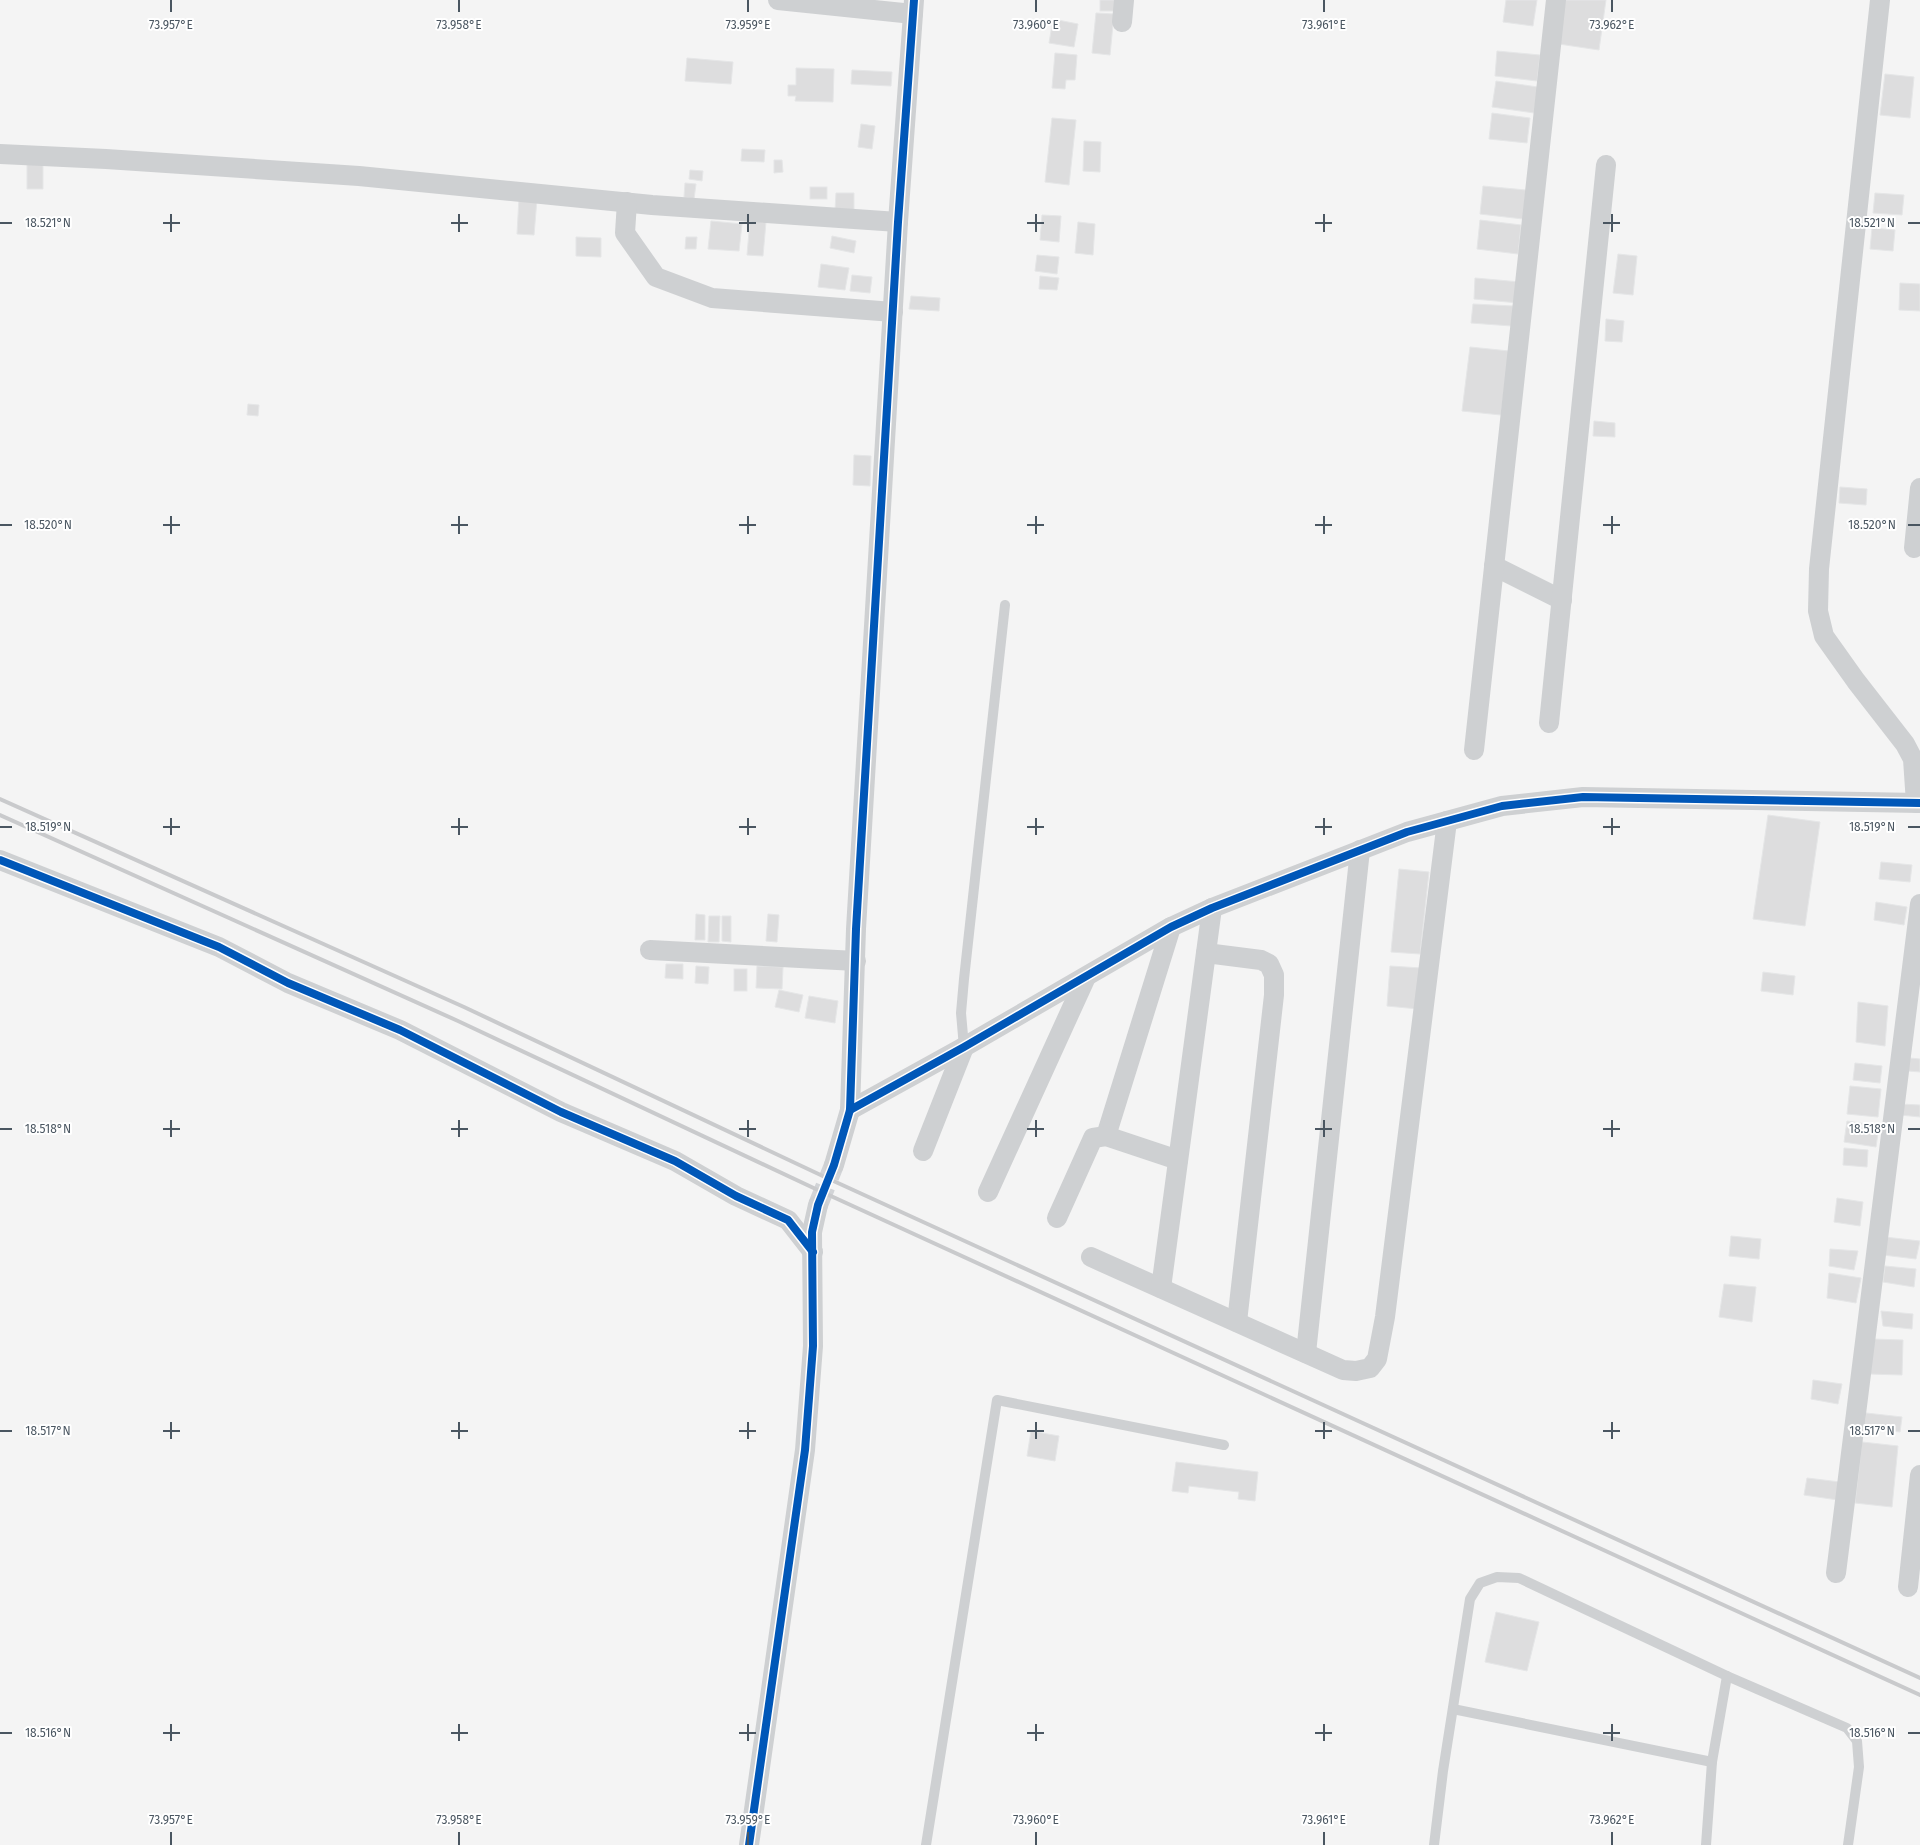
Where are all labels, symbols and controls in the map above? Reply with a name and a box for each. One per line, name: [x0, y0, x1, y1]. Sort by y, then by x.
text: 73.957°E: [149, 18, 193, 32]
text: 73.958°E: [436, 18, 482, 32]
text: 73.959°E: [726, 18, 770, 32]
text: 73.960°E: [1013, 18, 1059, 32]
text: 73.961°E: [1302, 18, 1346, 32]
text: 73.962°E: [1590, 18, 1634, 32]
text: 18.521°N: [25, 216, 71, 230]
text: 18.521°N: [1849, 216, 1895, 230]
text: 18.520°N: [24, 518, 72, 532]
text: 18.520°N: [1848, 518, 1896, 532]
text: 18.519°N: [25, 820, 71, 834]
text: 18.519°N: [1849, 820, 1895, 834]
text: 18.518°N: [25, 1122, 71, 1136]
text: 18.518°N: [1849, 1122, 1895, 1136]
text: 18.517°N: [25, 1424, 71, 1438]
text: 18.517°N: [1849, 1424, 1895, 1438]
text: 18.516°N: [25, 1726, 71, 1740]
text: 18.516°N: [1849, 1726, 1895, 1740]
text: 73.957°E: [149, 1813, 193, 1827]
text: 73.958°E: [436, 1813, 482, 1827]
text: 73.959°E: [726, 1813, 770, 1827]
text: 73.960°E: [1013, 1813, 1059, 1827]
text: 73.961°E: [1302, 1813, 1346, 1827]
text: 73.962°E: [1590, 1813, 1634, 1827]

